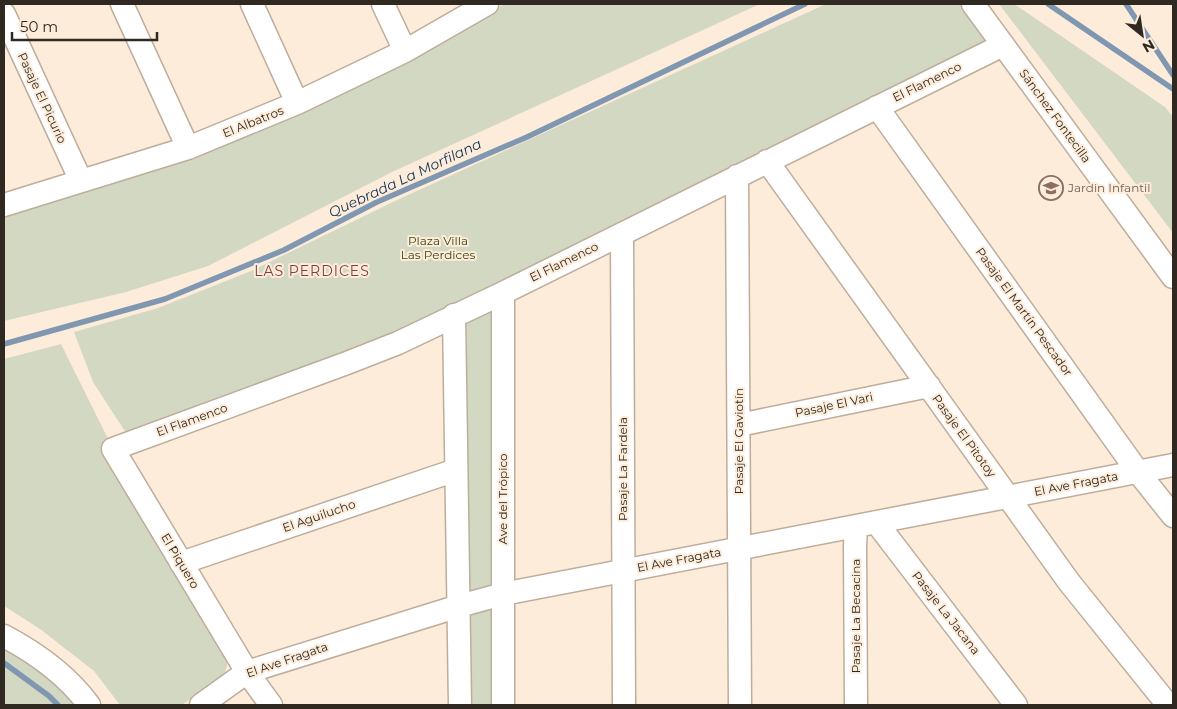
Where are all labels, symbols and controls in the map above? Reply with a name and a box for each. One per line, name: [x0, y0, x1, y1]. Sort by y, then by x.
scale bar: [12, 10, 158, 42]
north arrow: [1117, 10, 1167, 60]
text: 50 m: [20, 17, 58, 36]
text: N: [1139, 36, 1158, 57]
street label: Pasaje El Picurio: [15, 50, 70, 146]
street label: El Flamenco: [890, 58, 964, 105]
street label: Sánchez Fontecilla: [1016, 66, 1094, 165]
street label: El Albatros: [220, 102, 286, 141]
water label: Quebrada La Morfilana: [326, 135, 484, 221]
school or university icon: Jardin Infantil: [1038, 175, 1064, 201]
place label: Jardin Infantil: [1067, 180, 1151, 195]
park label: Plaza Villa Las Perdices: [401, 233, 475, 262]
street label: El Flamenco: [527, 238, 601, 285]
street label: Pasaje El Martín Pescador: [973, 244, 1076, 379]
district label: LAS PERDICES: [254, 262, 370, 280]
street label: Pasaje El Gaviotín: [731, 388, 746, 494]
street label: Pasaje El Vari: [794, 389, 874, 420]
street label: Pasaje El Pitotoy: [929, 391, 1000, 481]
street label: El Flamenco: [154, 400, 229, 439]
street label: Pasaje La Fardela: [615, 417, 630, 521]
street label: Ave del Trópico: [495, 453, 510, 545]
street label: El Ave Fragata: [1033, 468, 1119, 499]
street label: El Aguilucho: [280, 496, 357, 535]
street label: El Piquero: [158, 530, 203, 591]
street label: El Ave Fragata: [636, 544, 722, 575]
street label: Pasaje La Becacina: [848, 559, 863, 673]
street label: Pasaje La Jacana: [909, 568, 984, 657]
street label: El Ave Fragata: [244, 639, 330, 681]

